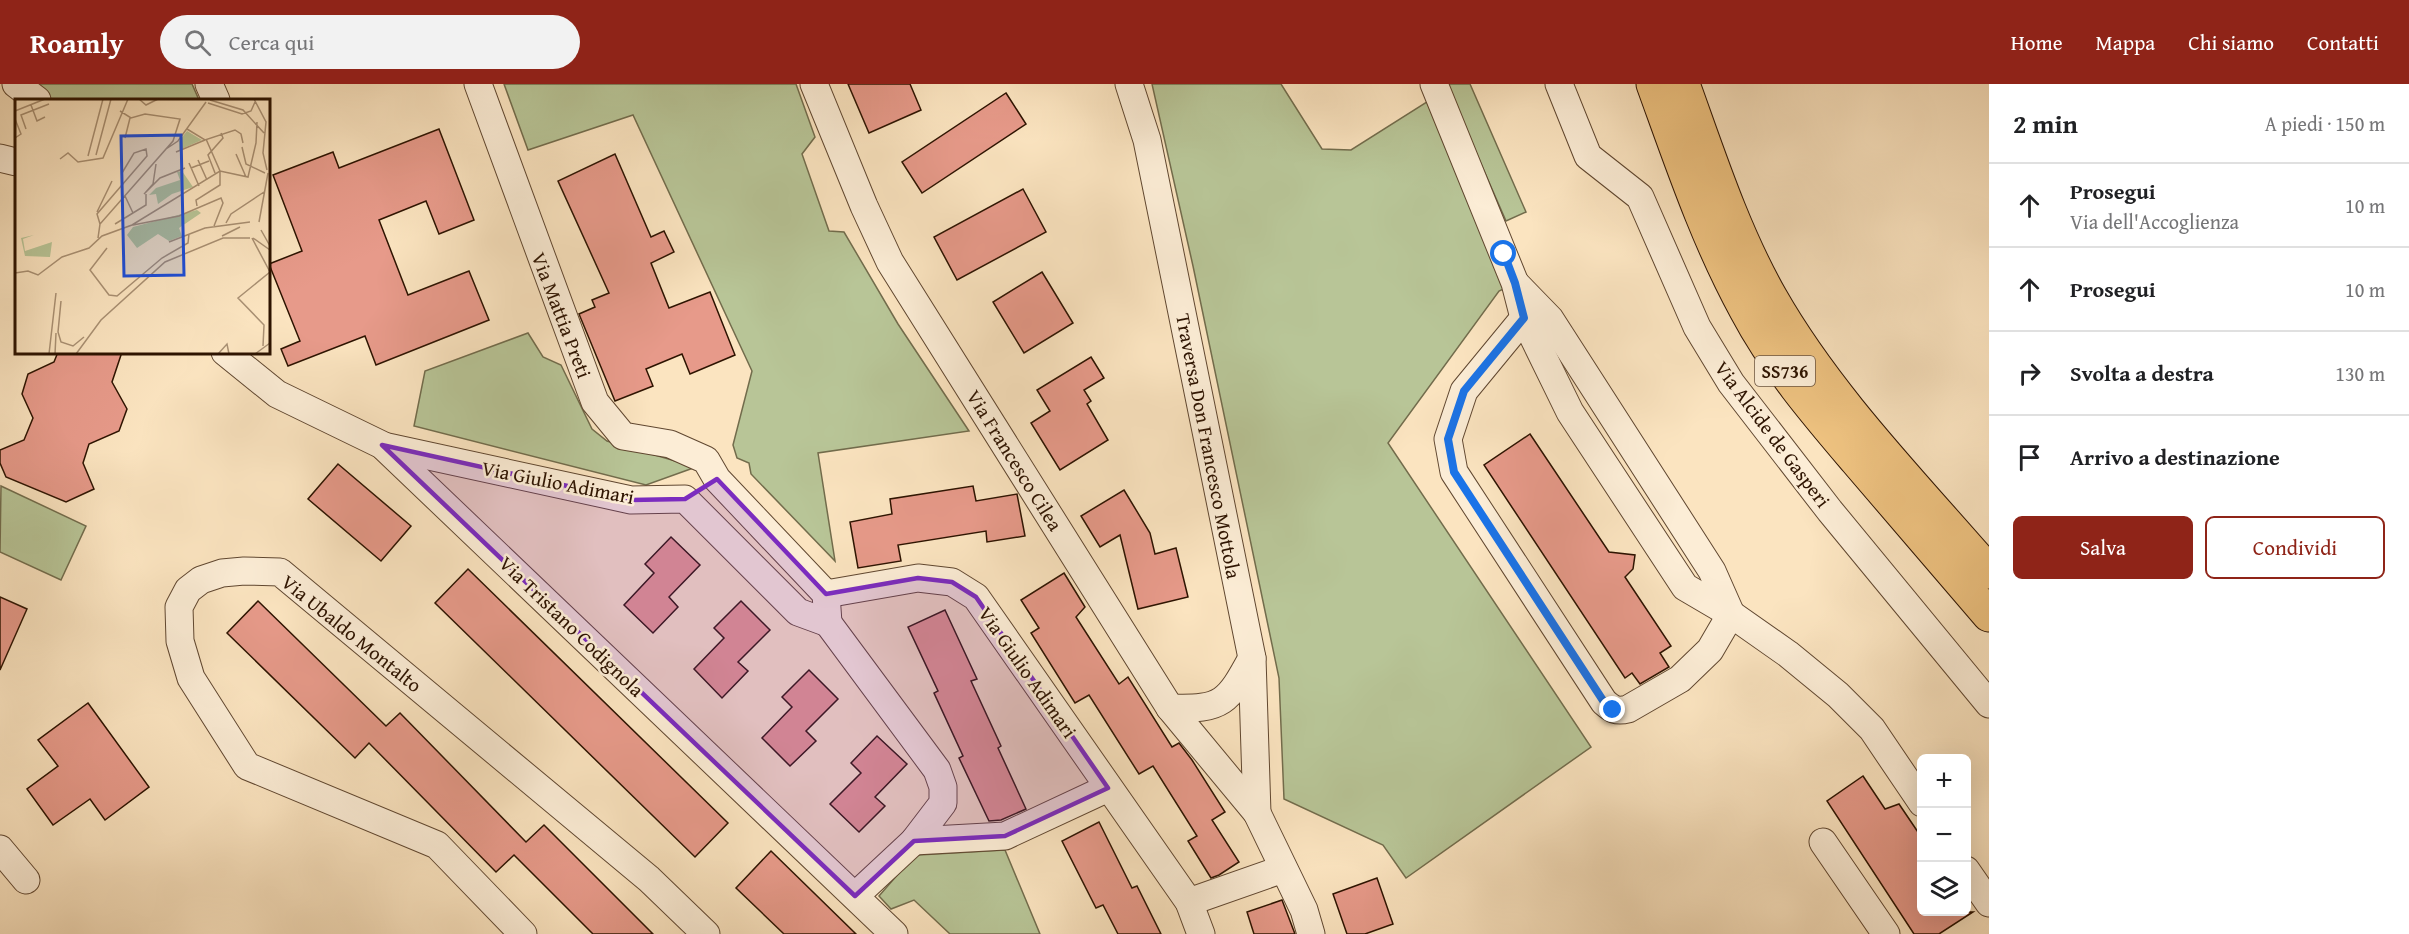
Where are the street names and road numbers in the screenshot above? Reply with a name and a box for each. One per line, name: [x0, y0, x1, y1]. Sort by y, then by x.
street label: Via Mattia Preti: [525, 248, 599, 383]
street label: Traversa Don Francesco Mottola: [1169, 311, 1249, 582]
street label: Via Alcide de Gasperi: [1708, 355, 1838, 514]
road number: SS736: [1755, 356, 1815, 386]
street label: Via Francesco Cilea: [960, 384, 1070, 537]
street label: Via Giulio Adimari: [479, 453, 637, 511]
street label: Via Tristano Codignola: [493, 549, 651, 703]
street label: Via Ubaldo Montalto: [275, 567, 429, 699]
street label: Via Giulio Adimari: [972, 600, 1084, 744]

